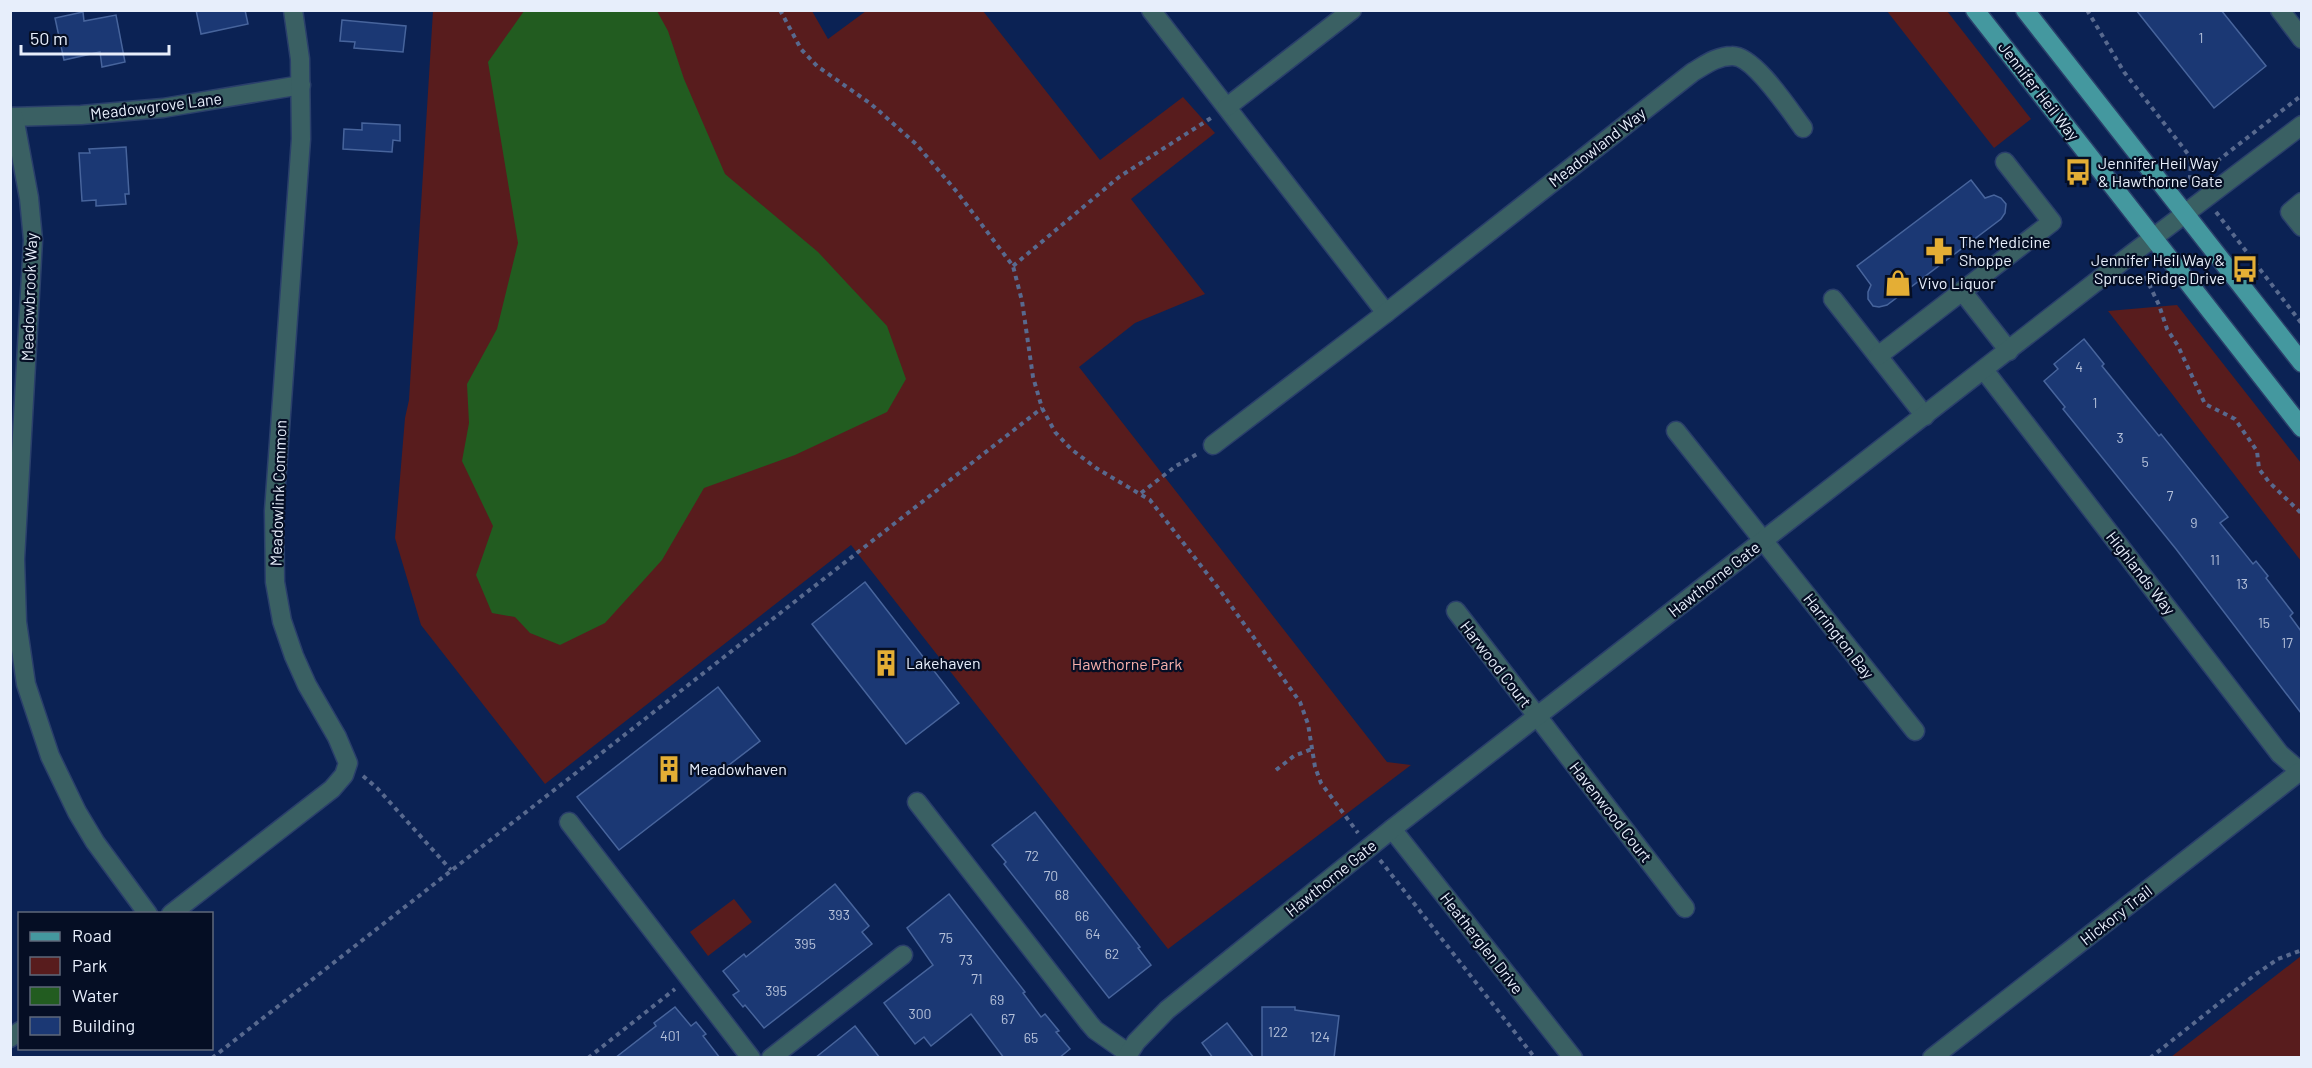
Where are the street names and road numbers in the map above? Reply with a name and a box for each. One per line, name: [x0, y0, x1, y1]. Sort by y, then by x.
street label: Jennifer Heil Way: [1995, 37, 2084, 144]
street label: Meadowgrove Lane: [89, 88, 223, 123]
street label: Meadowland Way: [1544, 102, 1649, 190]
street label: Meadowbrook Way: [17, 232, 40, 362]
street label: Meadowlink Common: [265, 419, 290, 566]
street label: Highlands Way: [2103, 527, 2180, 619]
street label: Hawthorne Gate: [1664, 537, 1763, 620]
street label: Harrington Bay: [1800, 589, 1879, 683]
street label: Harwood Court: [1457, 617, 1536, 711]
street label: Havenwood Court: [1566, 758, 1657, 866]
street label: Hawthorne Gate: [1282, 835, 1380, 920]
street label: Hickory Trail: [2076, 881, 2155, 949]
street label: Heatherglen Drive: [1437, 888, 1528, 997]

